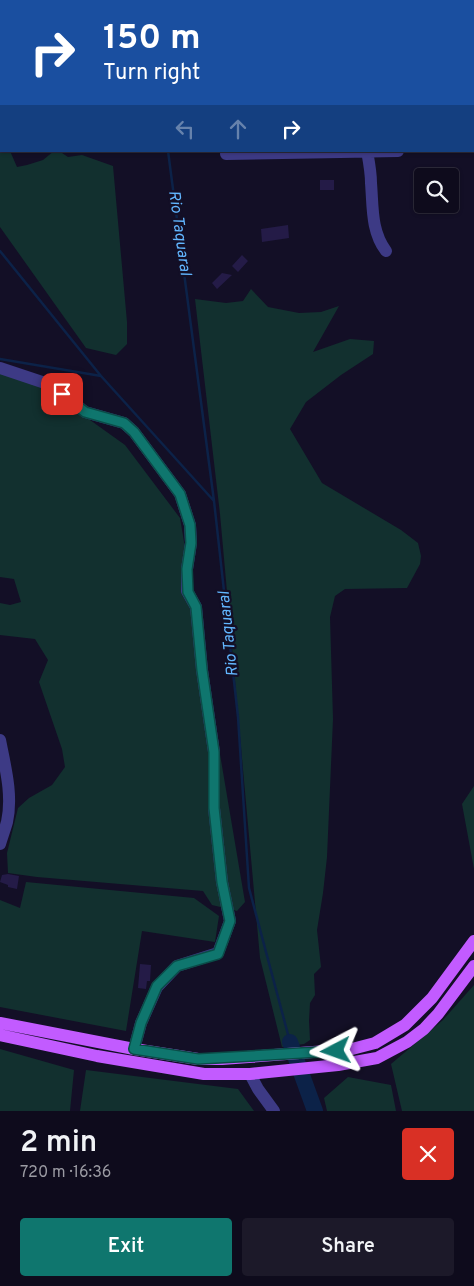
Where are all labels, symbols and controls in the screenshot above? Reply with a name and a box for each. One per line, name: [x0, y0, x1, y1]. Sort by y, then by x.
text: 150 m: [103, 17, 201, 61]
icon: right: [20, 20, 85, 85]
text: Turn right: [103, 60, 200, 87]
icon: left: [171, 115, 199, 143]
icon: ahead: [224, 115, 252, 143]
icon: right: [277, 115, 305, 143]
map controls: [414, 168, 459, 213]
button: search: [414, 168, 459, 213]
water label: Rio Taquaral: [163, 189, 195, 278]
pin: [41, 373, 83, 415]
icon: arrive: [48, 380, 76, 408]
water label: Rio Taquaral: [214, 589, 243, 678]
position arrow: [309, 1024, 361, 1076]
text: 2 min: [20, 1125, 97, 1162]
button: close: [402, 1128, 454, 1180]
text: 720 m · 16:36: [20, 1163, 111, 1183]
button: Exit: [20, 1218, 232, 1276]
button: Share: [242, 1218, 454, 1276]

